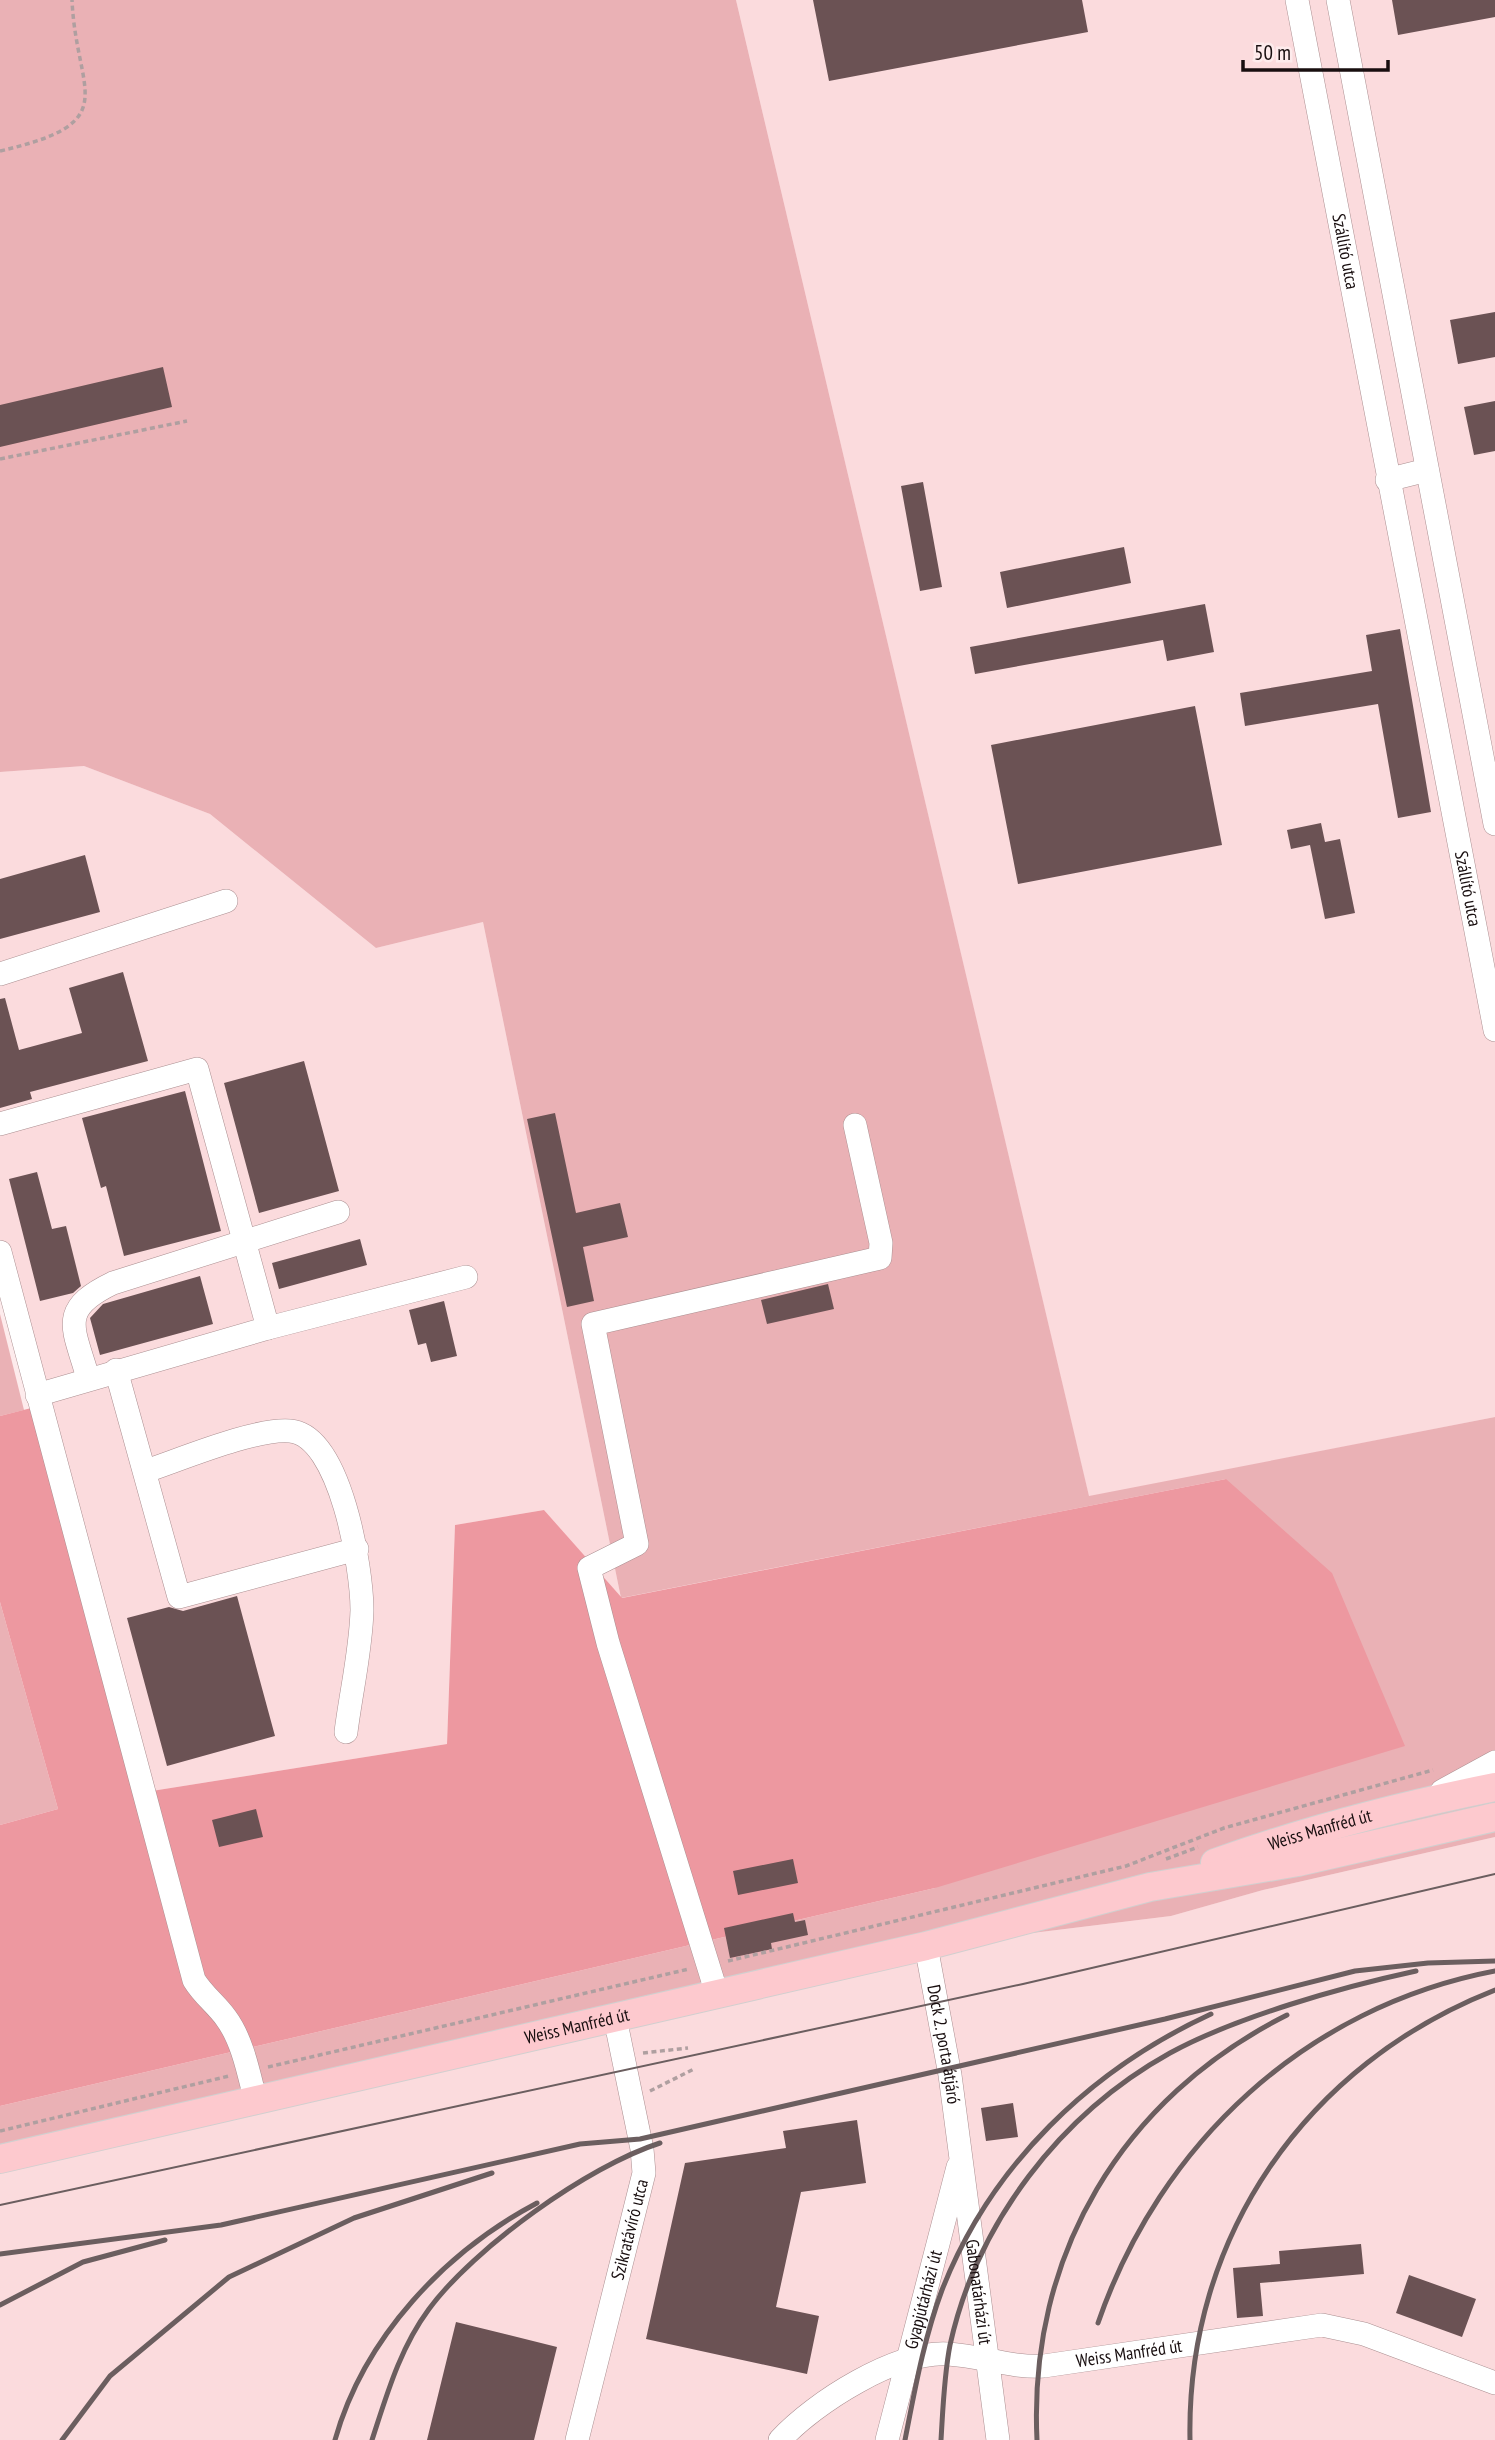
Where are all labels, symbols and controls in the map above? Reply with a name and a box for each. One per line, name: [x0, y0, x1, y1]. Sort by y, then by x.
scale bar: [1243, 28, 1388, 72]
text: 50 m: [1254, 39, 1291, 66]
street label: Szállító utca: [1327, 212, 1364, 291]
street label: Szállító utca: [1450, 849, 1487, 928]
street label: Weiss Manfréd út: [1265, 1804, 1374, 1855]
street label: Dock 2. porta átjáró: [922, 1983, 966, 2106]
street label: Weiss Manfréd út: [522, 2003, 631, 2049]
street label: Szikratávíró utca: [606, 2177, 653, 2282]
street label: Gabonatárházi út: [961, 2238, 997, 2346]
street label: Gyapjútárházi út: [899, 2247, 947, 2352]
street label: Weiss Manfréd út: [1074, 2334, 1184, 2372]

